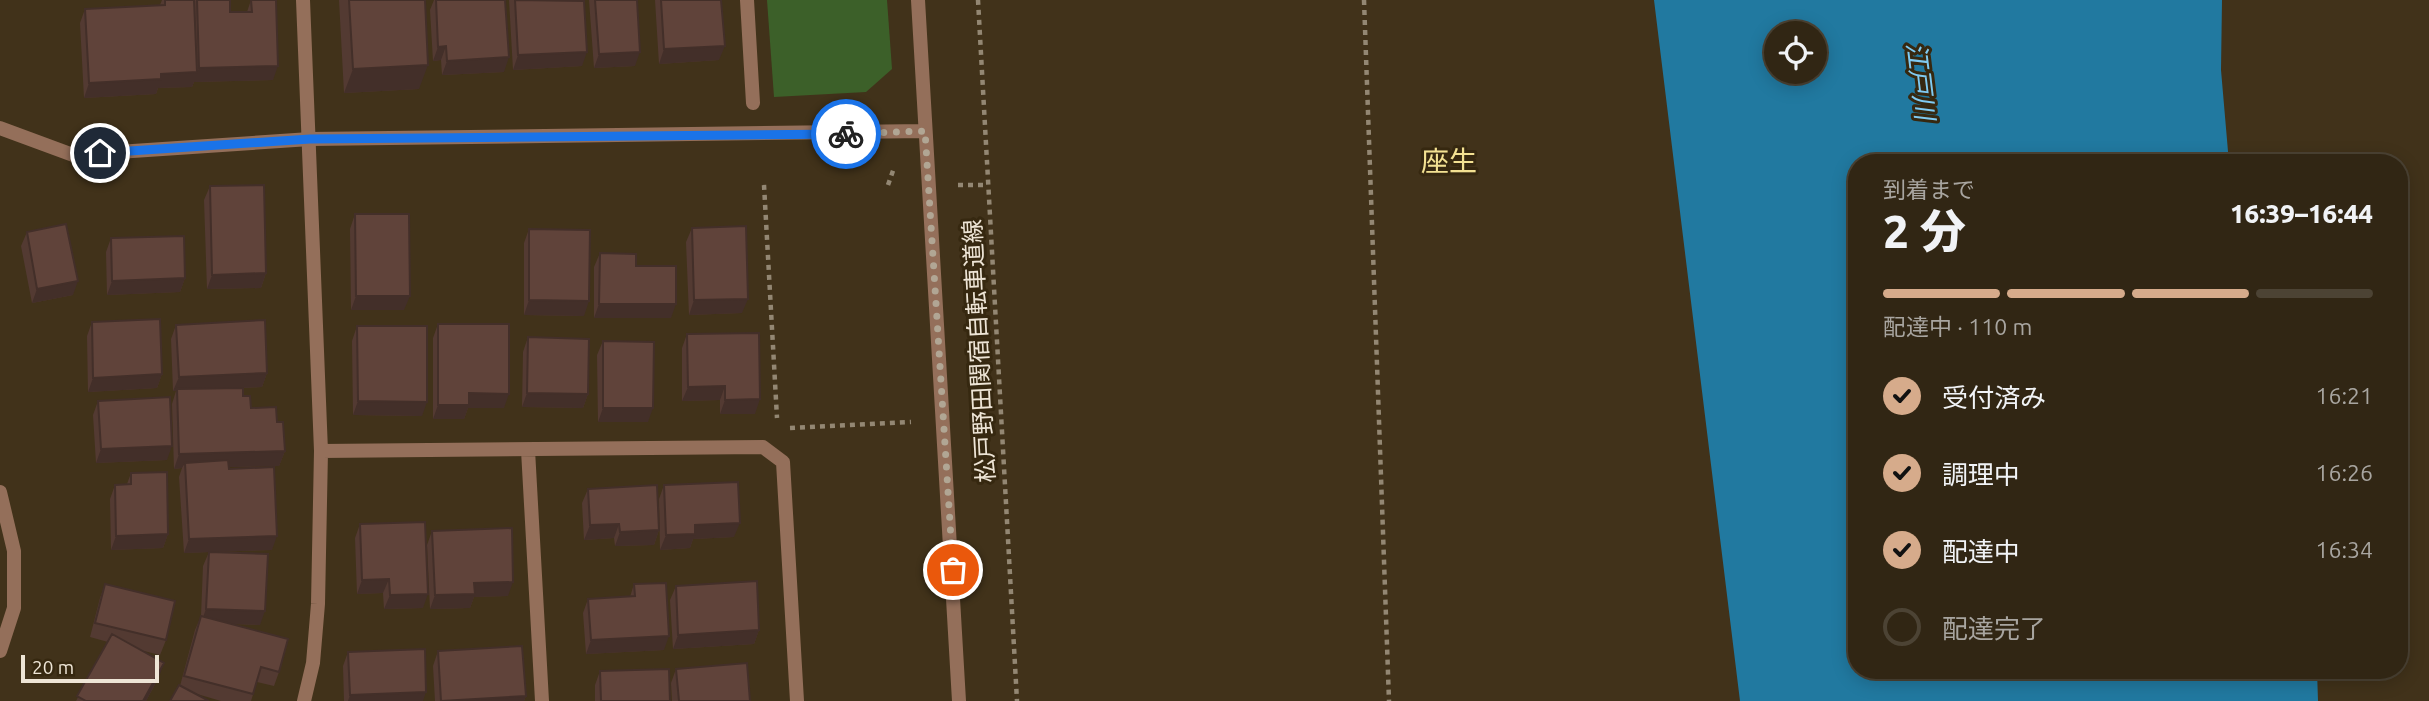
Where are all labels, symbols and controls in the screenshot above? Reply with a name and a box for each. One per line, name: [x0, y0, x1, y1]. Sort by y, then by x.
map controls: [1764, 21, 1827, 84]
button: locate: [1764, 21, 1827, 84]
water label: 江戸川: [1902, 41, 1941, 124]
courier: [811, 99, 881, 169]
icon: bike: [827, 115, 865, 153]
pin: [70, 123, 130, 183]
icon: home: [81, 134, 119, 172]
district label: 座生: [1421, 145, 1477, 176]
text: 到着まで: [1883, 177, 1975, 202]
text: 16:39–16:44: [2230, 199, 2373, 228]
text: 2 分: [1883, 205, 1966, 257]
street label: 松戸野田関宿自転車道線: [959, 218, 999, 484]
text: 配達中 · 110 m: [1883, 314, 2032, 339]
icon: check: [1883, 377, 1921, 415]
text: 受付済み: [1942, 383, 2046, 412]
text: 16:21: [2315, 383, 2373, 408]
icon: check: [1883, 454, 1921, 492]
text: 調理中: [1942, 460, 2020, 489]
text: 16:26: [2315, 460, 2373, 485]
icon: check: [1883, 531, 1921, 569]
text: 配達中: [1942, 537, 2020, 566]
text: 16:34: [2315, 537, 2373, 562]
pin: [923, 540, 983, 600]
icon: bag: [934, 551, 972, 589]
text: 配達完了: [1942, 614, 2046, 643]
scale bar: [21, 652, 159, 684]
text: 20 m: [32, 656, 74, 678]

